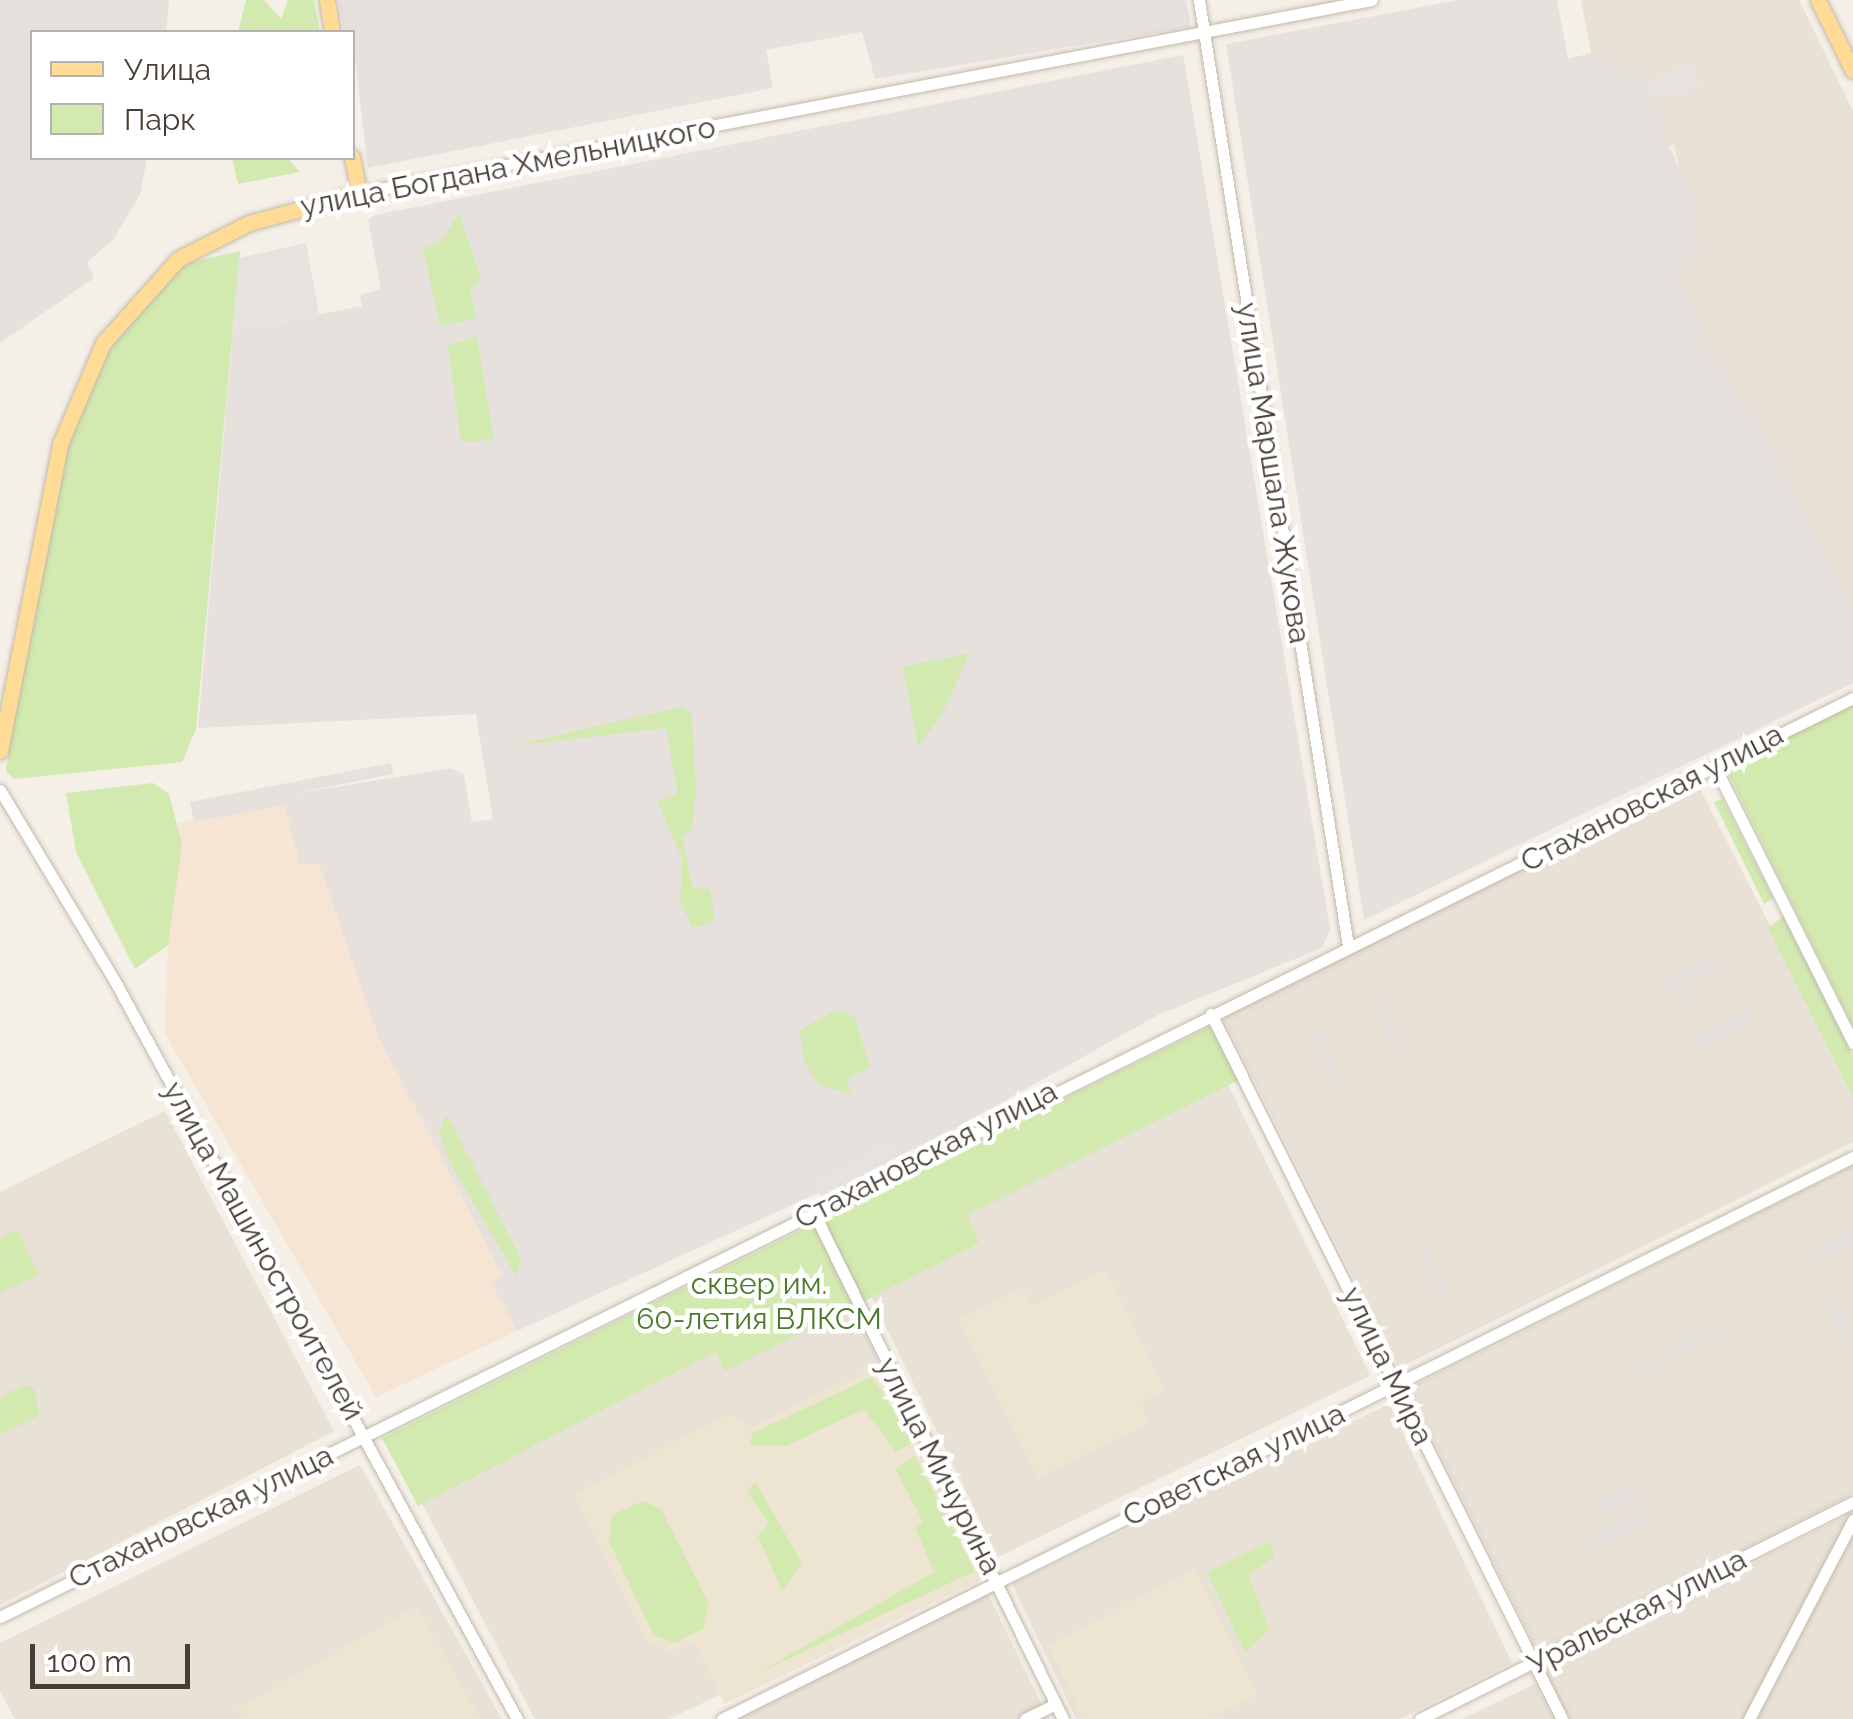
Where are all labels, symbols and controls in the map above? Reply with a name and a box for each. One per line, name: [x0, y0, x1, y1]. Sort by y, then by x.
legend: [30, 30, 355, 160]
text: Улица: [124, 52, 211, 87]
text: Парк: [124, 102, 196, 137]
street label: улица Богдана Хмельницкого: [297, 109, 719, 225]
street label: улица Маршала Жукова: [1228, 300, 1318, 646]
street label: Стахановская улица: [1515, 716, 1789, 880]
street label: Стахановская улица: [789, 1073, 1063, 1237]
street label: улица Машиностроителей: [155, 1075, 371, 1427]
park label: сквер им. 60-летия ВЛКСМ: [636, 1266, 882, 1336]
street label: улица Мира: [1333, 1281, 1441, 1451]
street label: улица Мичурина: [869, 1352, 1009, 1580]
street label: Советская улица: [1117, 1396, 1351, 1534]
street label: Стахановская улица: [63, 1437, 339, 1597]
street label: Уральская улица: [1521, 1541, 1753, 1683]
scale bar: [35, 1624, 195, 1686]
text: 100 m: [47, 1644, 132, 1679]

